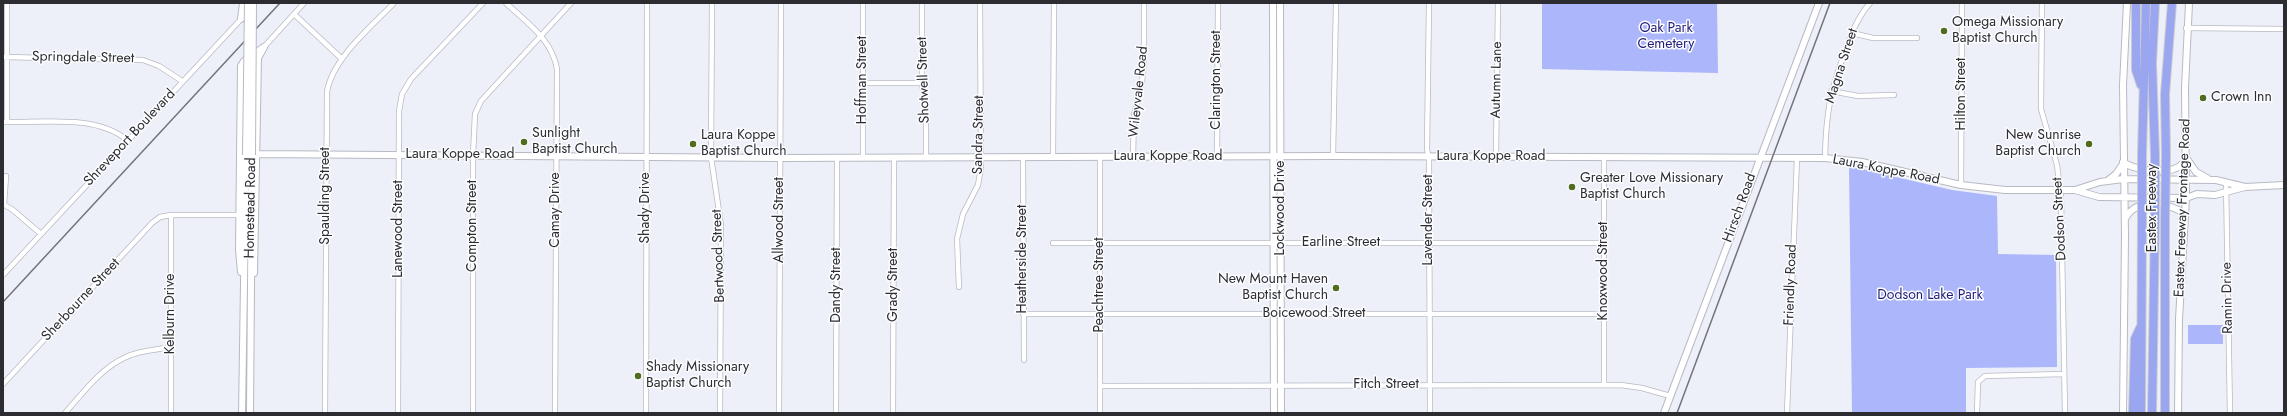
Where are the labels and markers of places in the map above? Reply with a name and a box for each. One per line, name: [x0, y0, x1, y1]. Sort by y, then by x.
place label: Omega Missionary Baptist Church: [1952, 15, 2063, 48]
marker: Omega Missionary Baptist Church: [1939, 26, 1949, 36]
place label: Crown Inn: [2211, 90, 2272, 106]
marker: Crown Inn: [2198, 93, 2208, 103]
place label: Sunlight Baptist Church: [532, 126, 618, 158]
place label: Laura Koppe Baptist Church: [701, 128, 787, 160]
place label: New Sunrise Baptist Church: [1995, 128, 2081, 160]
marker: Sunlight Baptist Church: [519, 137, 529, 147]
marker: Laura Koppe Baptist Church: [688, 139, 698, 149]
marker: New Sunrise Baptist Church: [2084, 139, 2094, 149]
place label: Greater Love Missionary Baptist Church: [1580, 171, 1723, 204]
marker: Greater Love Missionary Baptist Church: [1567, 182, 1577, 192]
place label: New Mount Haven Baptist Church: [1218, 272, 1328, 304]
marker: New Mount Haven Baptist Church: [1331, 283, 1341, 293]
place label: Shady Missionary Baptist Church: [646, 360, 749, 392]
marker: Shady Missionary Baptist Church: [633, 371, 643, 381]

